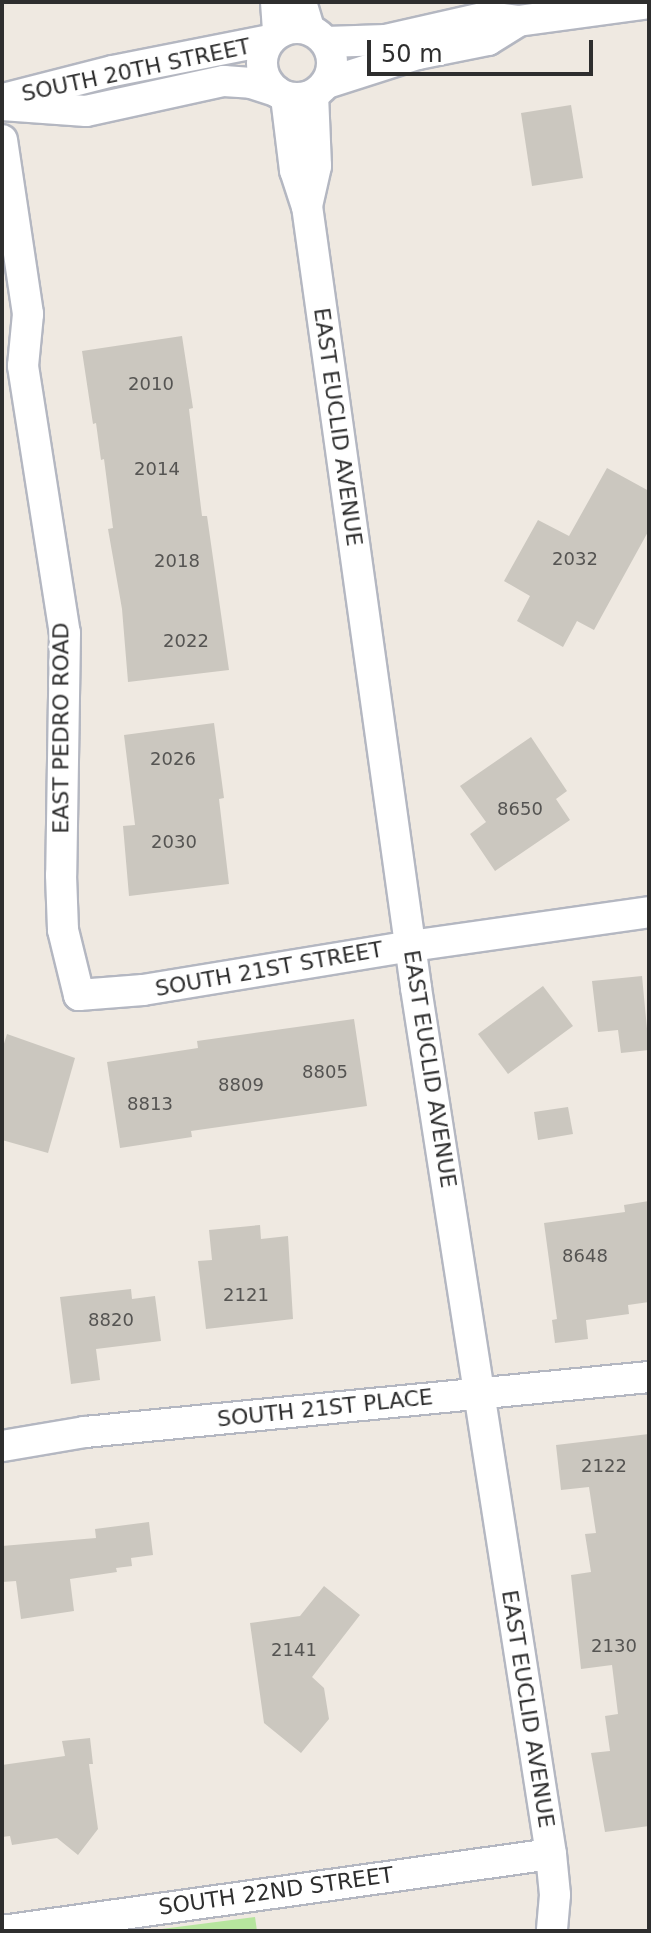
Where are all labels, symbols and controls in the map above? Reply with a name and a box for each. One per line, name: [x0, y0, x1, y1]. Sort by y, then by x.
scale bar: [371, 24, 597, 74]
street label: SOUTH 20TH STREET: [19, 33, 253, 107]
text: 50 m: [381, 40, 443, 68]
street label: EAST EUCLID AVENUE: [308, 306, 368, 548]
house number: 2010: [128, 373, 174, 395]
house number: 2014: [134, 458, 180, 480]
house number: 2032: [552, 548, 598, 570]
house number: 2018: [154, 550, 200, 572]
street label: EAST PEDRO ROAD: [48, 622, 74, 834]
house number: 2022: [163, 630, 209, 652]
house number: 2026: [150, 748, 196, 770]
house number: 8650: [497, 798, 543, 820]
house number: 2030: [151, 831, 197, 853]
street label: SOUTH 21ST STREET: [153, 936, 385, 1002]
street label: EAST EUCLID AVENUE: [398, 948, 462, 1190]
house number: 8805: [302, 1061, 348, 1083]
house number: 8809: [218, 1074, 264, 1096]
house number: 8813: [127, 1093, 173, 1115]
house number: 8648: [562, 1245, 608, 1267]
house number: 2121: [223, 1284, 269, 1306]
house number: 8820: [88, 1309, 134, 1331]
street label: SOUTH 21ST PLACE: [216, 1384, 434, 1432]
house number: 2122: [581, 1455, 627, 1477]
street label: EAST EUCLID AVENUE: [496, 1588, 560, 1830]
house number: 2130: [591, 1635, 637, 1657]
house number: 2141: [271, 1639, 317, 1661]
street label: SOUTH 22ND STREET: [157, 1861, 395, 1921]

